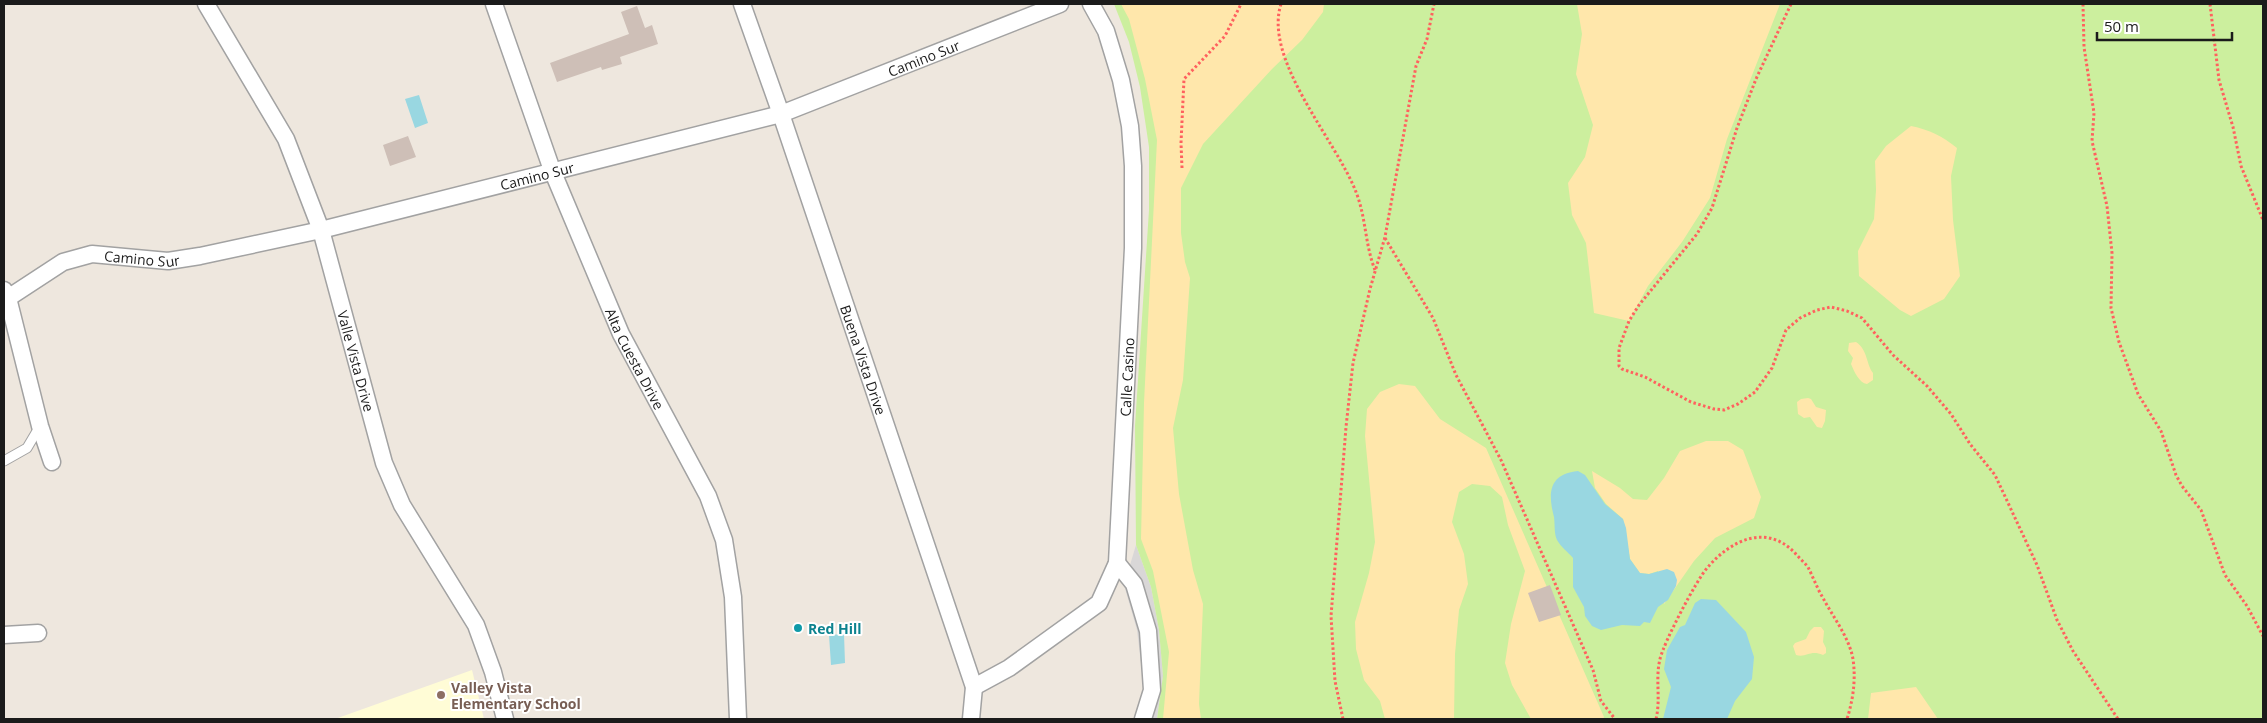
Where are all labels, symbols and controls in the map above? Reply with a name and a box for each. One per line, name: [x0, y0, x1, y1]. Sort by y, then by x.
scale bar: [2097, 10, 2232, 42]
text: 50 m: [2104, 16, 2139, 36]
street label: Camino Sur: [885, 35, 963, 81]
street label: Camino Sur: [498, 157, 576, 194]
street label: Camino Sur: [103, 246, 181, 271]
street label: Buena Vista Drive: [836, 302, 891, 417]
street label: Alta Cuesta Drive: [602, 305, 669, 413]
street label: Valle Vista Drive: [334, 308, 379, 414]
street label: Calle Casino: [1115, 337, 1138, 417]
place label: Red Hill: [808, 619, 862, 638]
marker: Red Hill: [792, 622, 804, 634]
place label: Valley Vista Elementary School: [451, 678, 581, 713]
marker: Valley Vista Elementary School: [435, 689, 447, 701]

